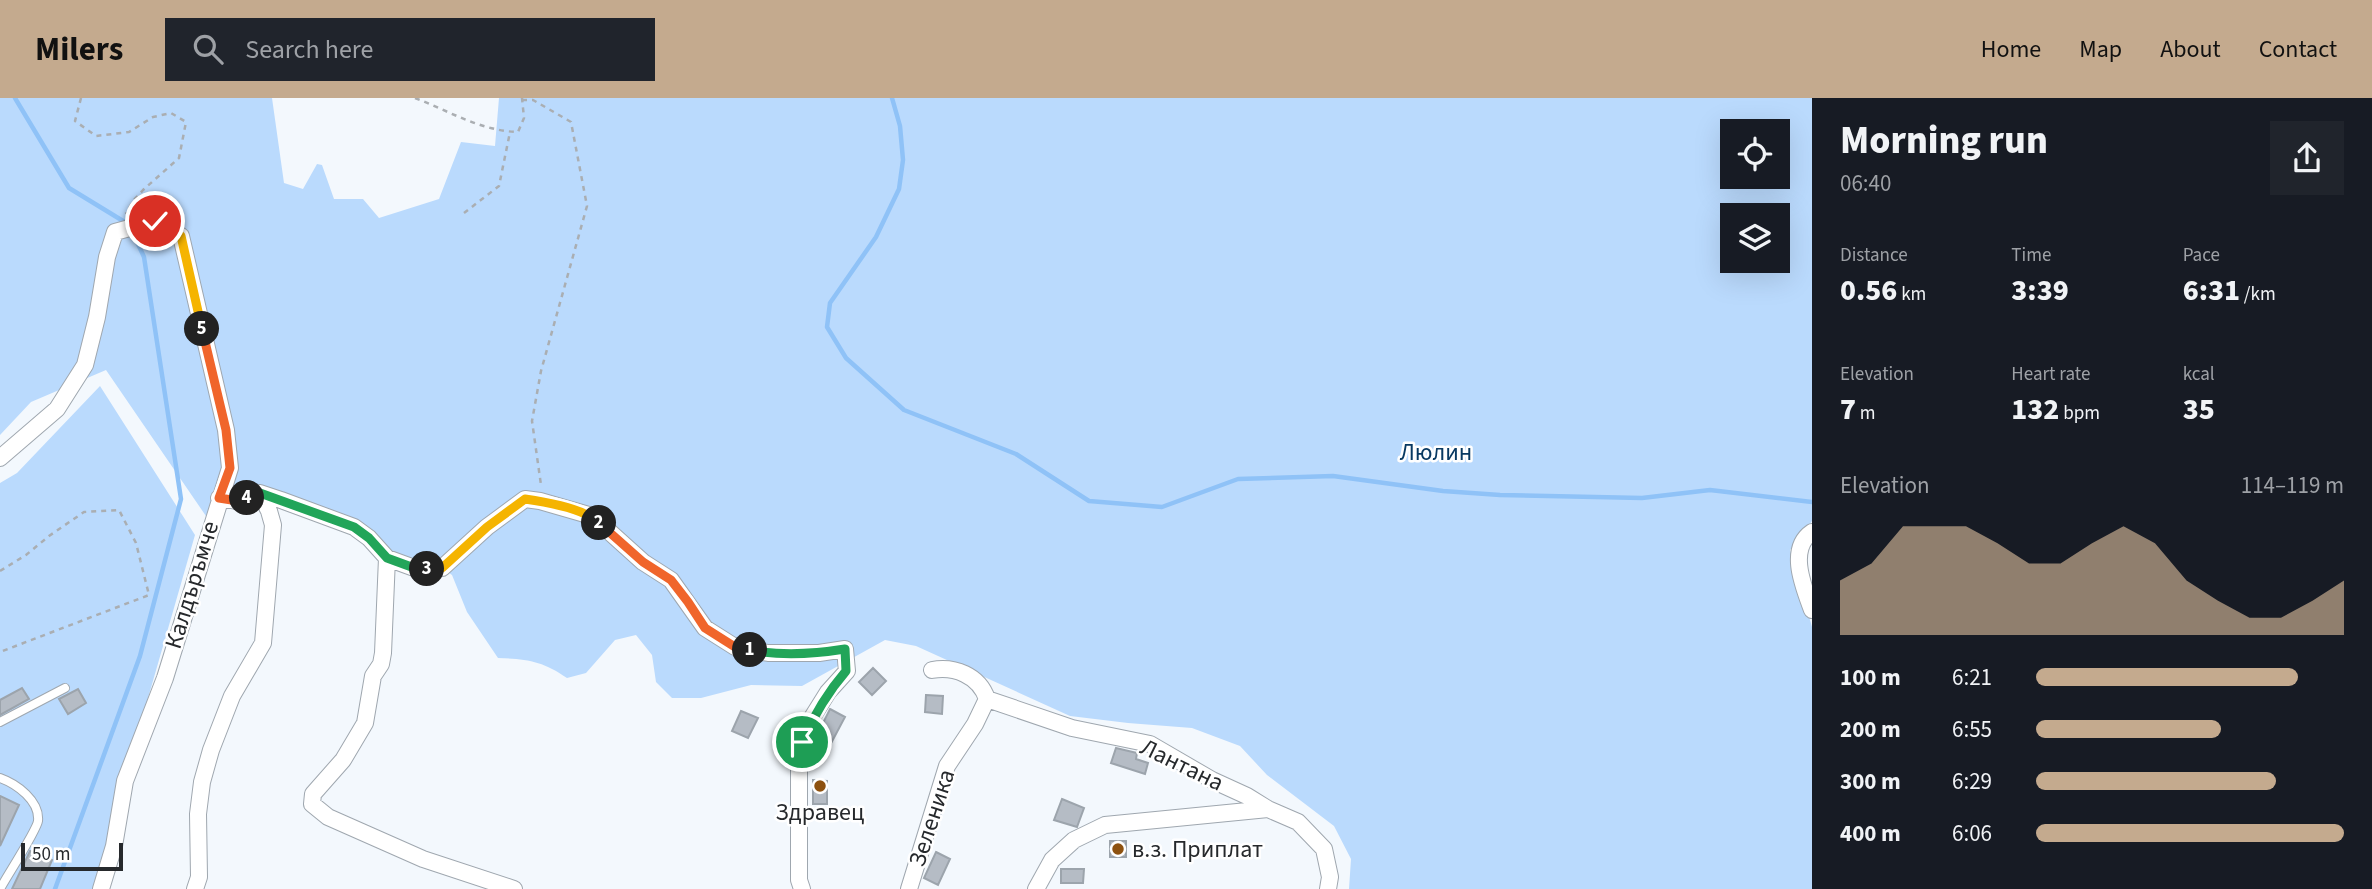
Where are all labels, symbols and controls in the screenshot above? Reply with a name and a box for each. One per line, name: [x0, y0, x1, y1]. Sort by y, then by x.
search box: [165, 18, 655, 81]
text: Milers: [35, 26, 123, 73]
icon: search: [189, 30, 227, 68]
text: Search here: [245, 31, 373, 68]
text: Home: [1981, 32, 2041, 67]
text: Map: [2079, 32, 2122, 67]
text: About: [2160, 32, 2221, 67]
text: Contact: [2259, 32, 2337, 67]
text: Morning run: [1840, 114, 2048, 168]
map controls: [1720, 119, 1790, 273]
button: locate: [1720, 119, 1790, 189]
button: share: [2270, 121, 2344, 195]
text: 06:40: [1840, 167, 1891, 200]
pin: [125, 191, 185, 251]
icon: check: [136, 202, 174, 240]
button: layers: [1720, 203, 1790, 273]
text: Distance: [1840, 242, 1908, 269]
text: Time: [2011, 242, 2051, 269]
text: Pace: [2183, 242, 2220, 269]
text: 0.56: [1840, 269, 1897, 312]
text: 3:39: [2011, 269, 2069, 312]
text: 6:31: [2183, 269, 2240, 312]
text: km: [1897, 281, 1926, 308]
text: /km: [2240, 281, 2276, 308]
pin: 5: [184, 312, 220, 346]
text: 5: [196, 315, 207, 342]
text: Elevation: [1840, 361, 1914, 388]
text: Heart rate: [2011, 361, 2090, 388]
text: kcal: [2183, 361, 2215, 388]
text: 7: [1840, 388, 1856, 431]
text: 132: [2011, 388, 2059, 431]
text: 35: [2183, 388, 2215, 431]
text: m: [1856, 400, 1876, 427]
text: bpm: [2059, 400, 2100, 427]
park label: Люлин: [1400, 435, 1472, 470]
text: Elevation: [1840, 469, 1930, 502]
text: 114–119 m: [2241, 469, 2344, 502]
pin: 4: [230, 480, 264, 516]
text: 4: [241, 484, 252, 511]
pin: 2: [582, 506, 616, 540]
text: 2: [593, 509, 604, 536]
street label: Калдъръмче: [156, 517, 228, 653]
pin: 3: [410, 552, 444, 587]
text: 3: [421, 555, 432, 582]
pin: 1: [732, 632, 768, 668]
text: 1: [744, 636, 755, 663]
text: 100 m: [1840, 661, 1901, 694]
text: 6:21: [1952, 661, 1992, 694]
pin: [772, 712, 832, 772]
text: 200 m: [1840, 713, 1901, 746]
text: 6:55: [1952, 713, 1992, 746]
icon: arrive: [783, 723, 821, 761]
street label: Лантана: [1134, 730, 1230, 800]
street label: Зеленика: [900, 765, 964, 871]
text: 300 m: [1840, 765, 1901, 798]
text: 6:29: [1952, 765, 1992, 798]
marker: Здравец: [812, 778, 828, 794]
place label: Здравец: [776, 795, 864, 830]
text: 400 m: [1840, 817, 1901, 850]
text: 6:06: [1952, 817, 1992, 850]
place label: в.з. Приплат: [1132, 832, 1263, 867]
scale bar: [21, 840, 122, 872]
text: 50 m: [32, 841, 70, 868]
marker: в.з. Приплат: [1110, 841, 1126, 857]

